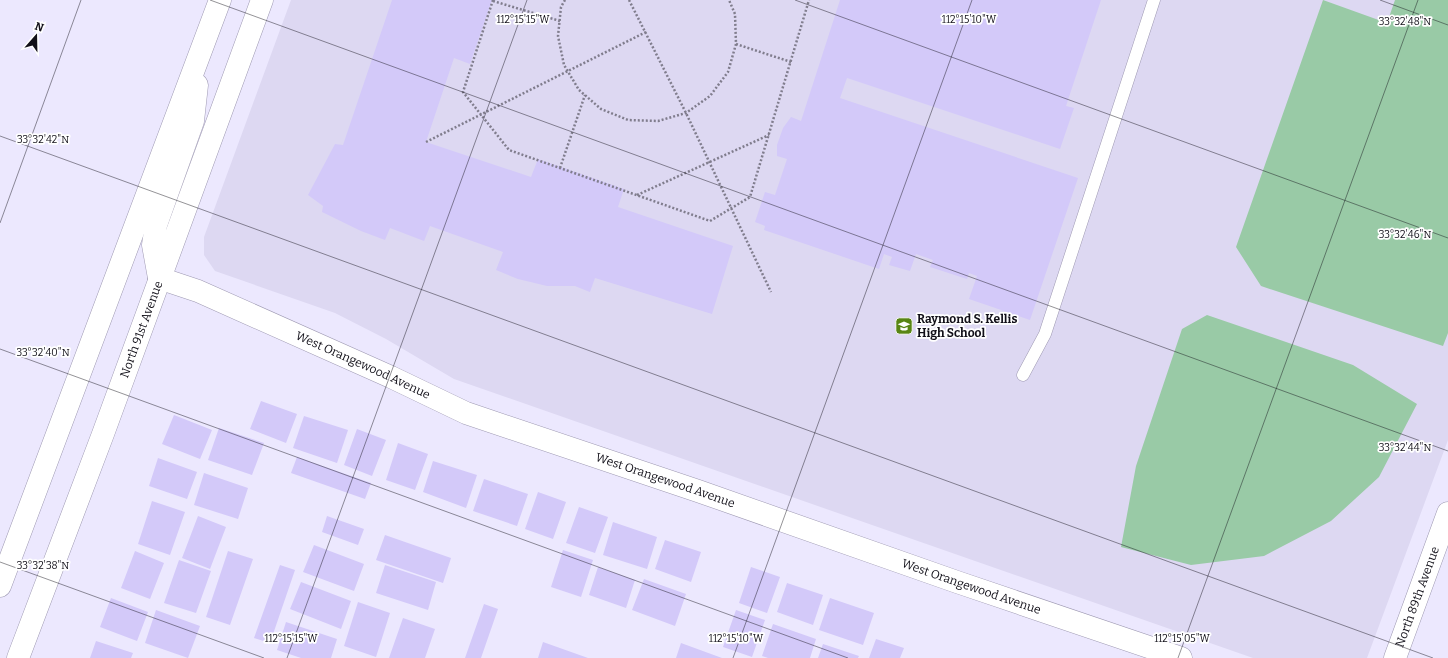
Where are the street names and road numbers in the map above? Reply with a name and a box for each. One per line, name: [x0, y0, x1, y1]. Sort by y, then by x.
street label: North 91st Avenue: [117, 279, 166, 380]
street label: West Orangewood Avenue: [294, 328, 433, 402]
street label: West Orangewood Avenue: [594, 450, 737, 510]
street label: North 89th Avenue: [1392, 545, 1442, 649]
street label: West Orangewood Avenue: [900, 556, 1043, 617]

